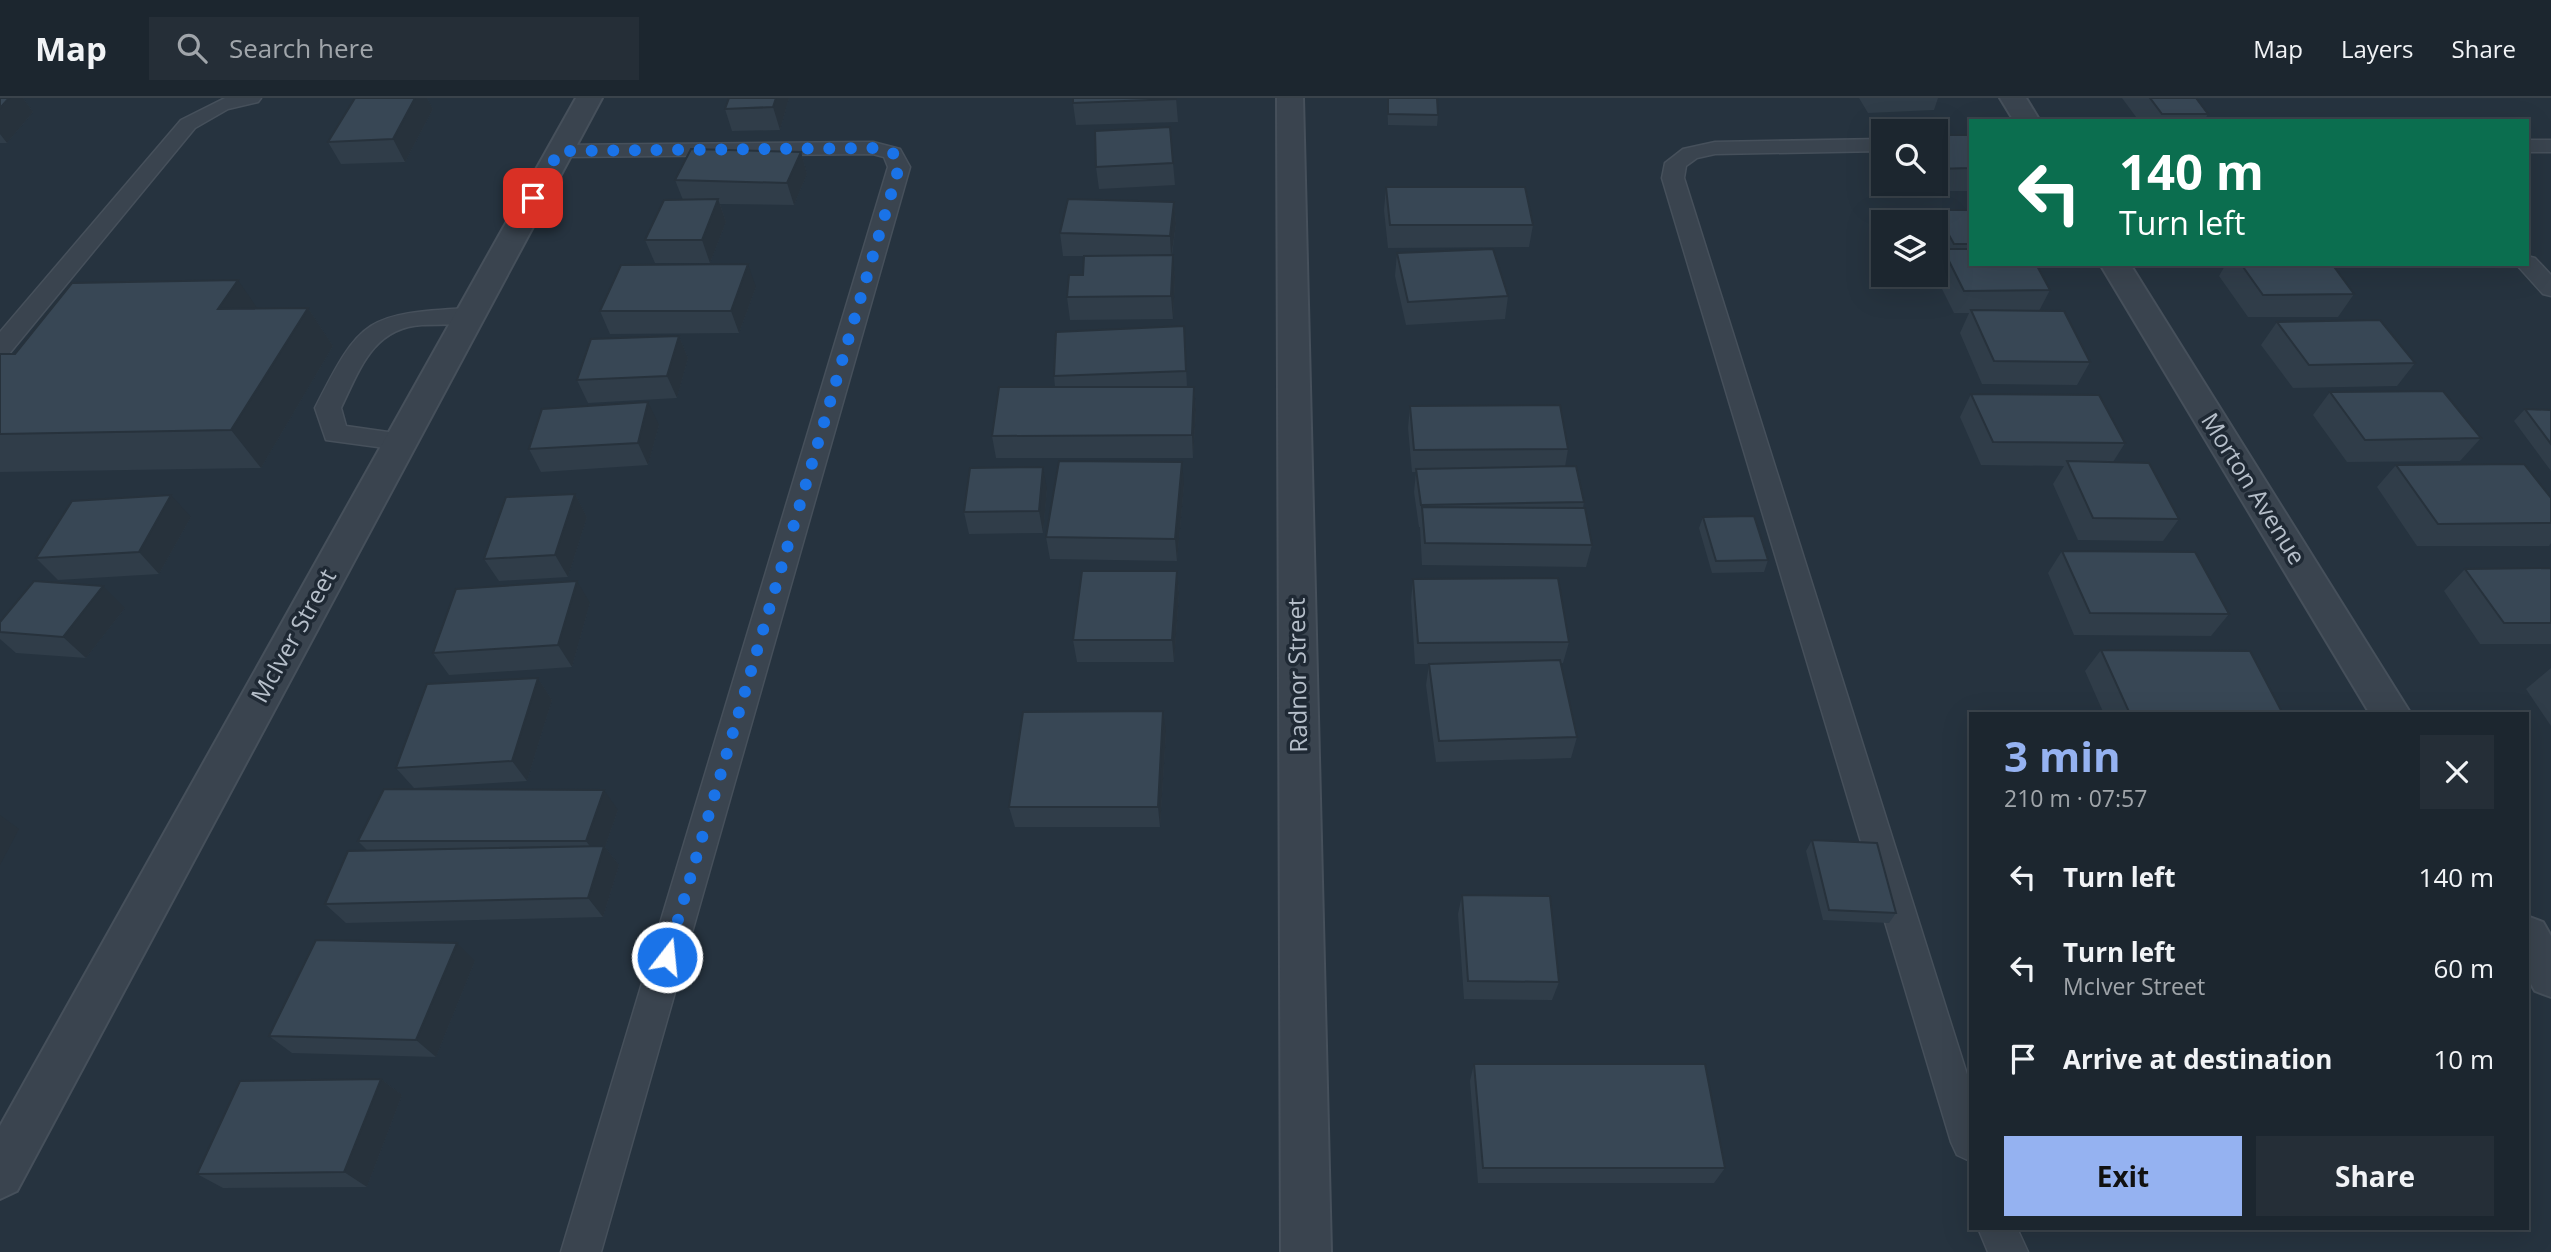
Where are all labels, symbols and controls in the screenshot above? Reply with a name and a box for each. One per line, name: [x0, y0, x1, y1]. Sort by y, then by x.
search box: [149, 17, 639, 80]
text: Map: [35, 26, 107, 71]
icon: search: [173, 29, 211, 67]
text: Search here: [229, 30, 374, 66]
text: Map: [2253, 32, 2303, 65]
text: Layers: [2341, 32, 2414, 65]
text: Share: [2452, 32, 2516, 65]
map controls: [1871, 119, 1948, 287]
button: search: [1871, 119, 1948, 196]
text: 140 m: [2119, 138, 2264, 204]
icon: left: [2004, 147, 2095, 238]
pin: [503, 168, 563, 228]
icon: arrive: [514, 179, 552, 217]
text: Turn left: [2119, 201, 2245, 244]
button: layers: [1871, 210, 1948, 287]
street label: Morton Avenue: [2194, 406, 2314, 570]
street label: McIver Street: [242, 562, 343, 708]
street label: Radnor Street: [1279, 597, 1314, 753]
text: 3 min: [2004, 727, 2121, 784]
button: close: [2420, 735, 2494, 809]
text: 210 m · 07:57: [2004, 782, 2147, 814]
icon: left: [2004, 858, 2042, 896]
text: Turn left: [2063, 859, 2175, 895]
text: 140 m: [2419, 859, 2494, 895]
position arrow: [630, 920, 704, 994]
text: Turn left: [2063, 934, 2175, 970]
icon: left: [2004, 949, 2042, 987]
text: 60 m: [2433, 950, 2494, 986]
text: McIver Street: [2063, 970, 2205, 1002]
icon: arrive: [2004, 1040, 2042, 1078]
text: Arrive at destination: [2063, 1041, 2332, 1077]
text: 10 m: [2433, 1041, 2494, 1077]
button: Exit: [2004, 1136, 2242, 1216]
button: Share: [2256, 1136, 2494, 1216]

